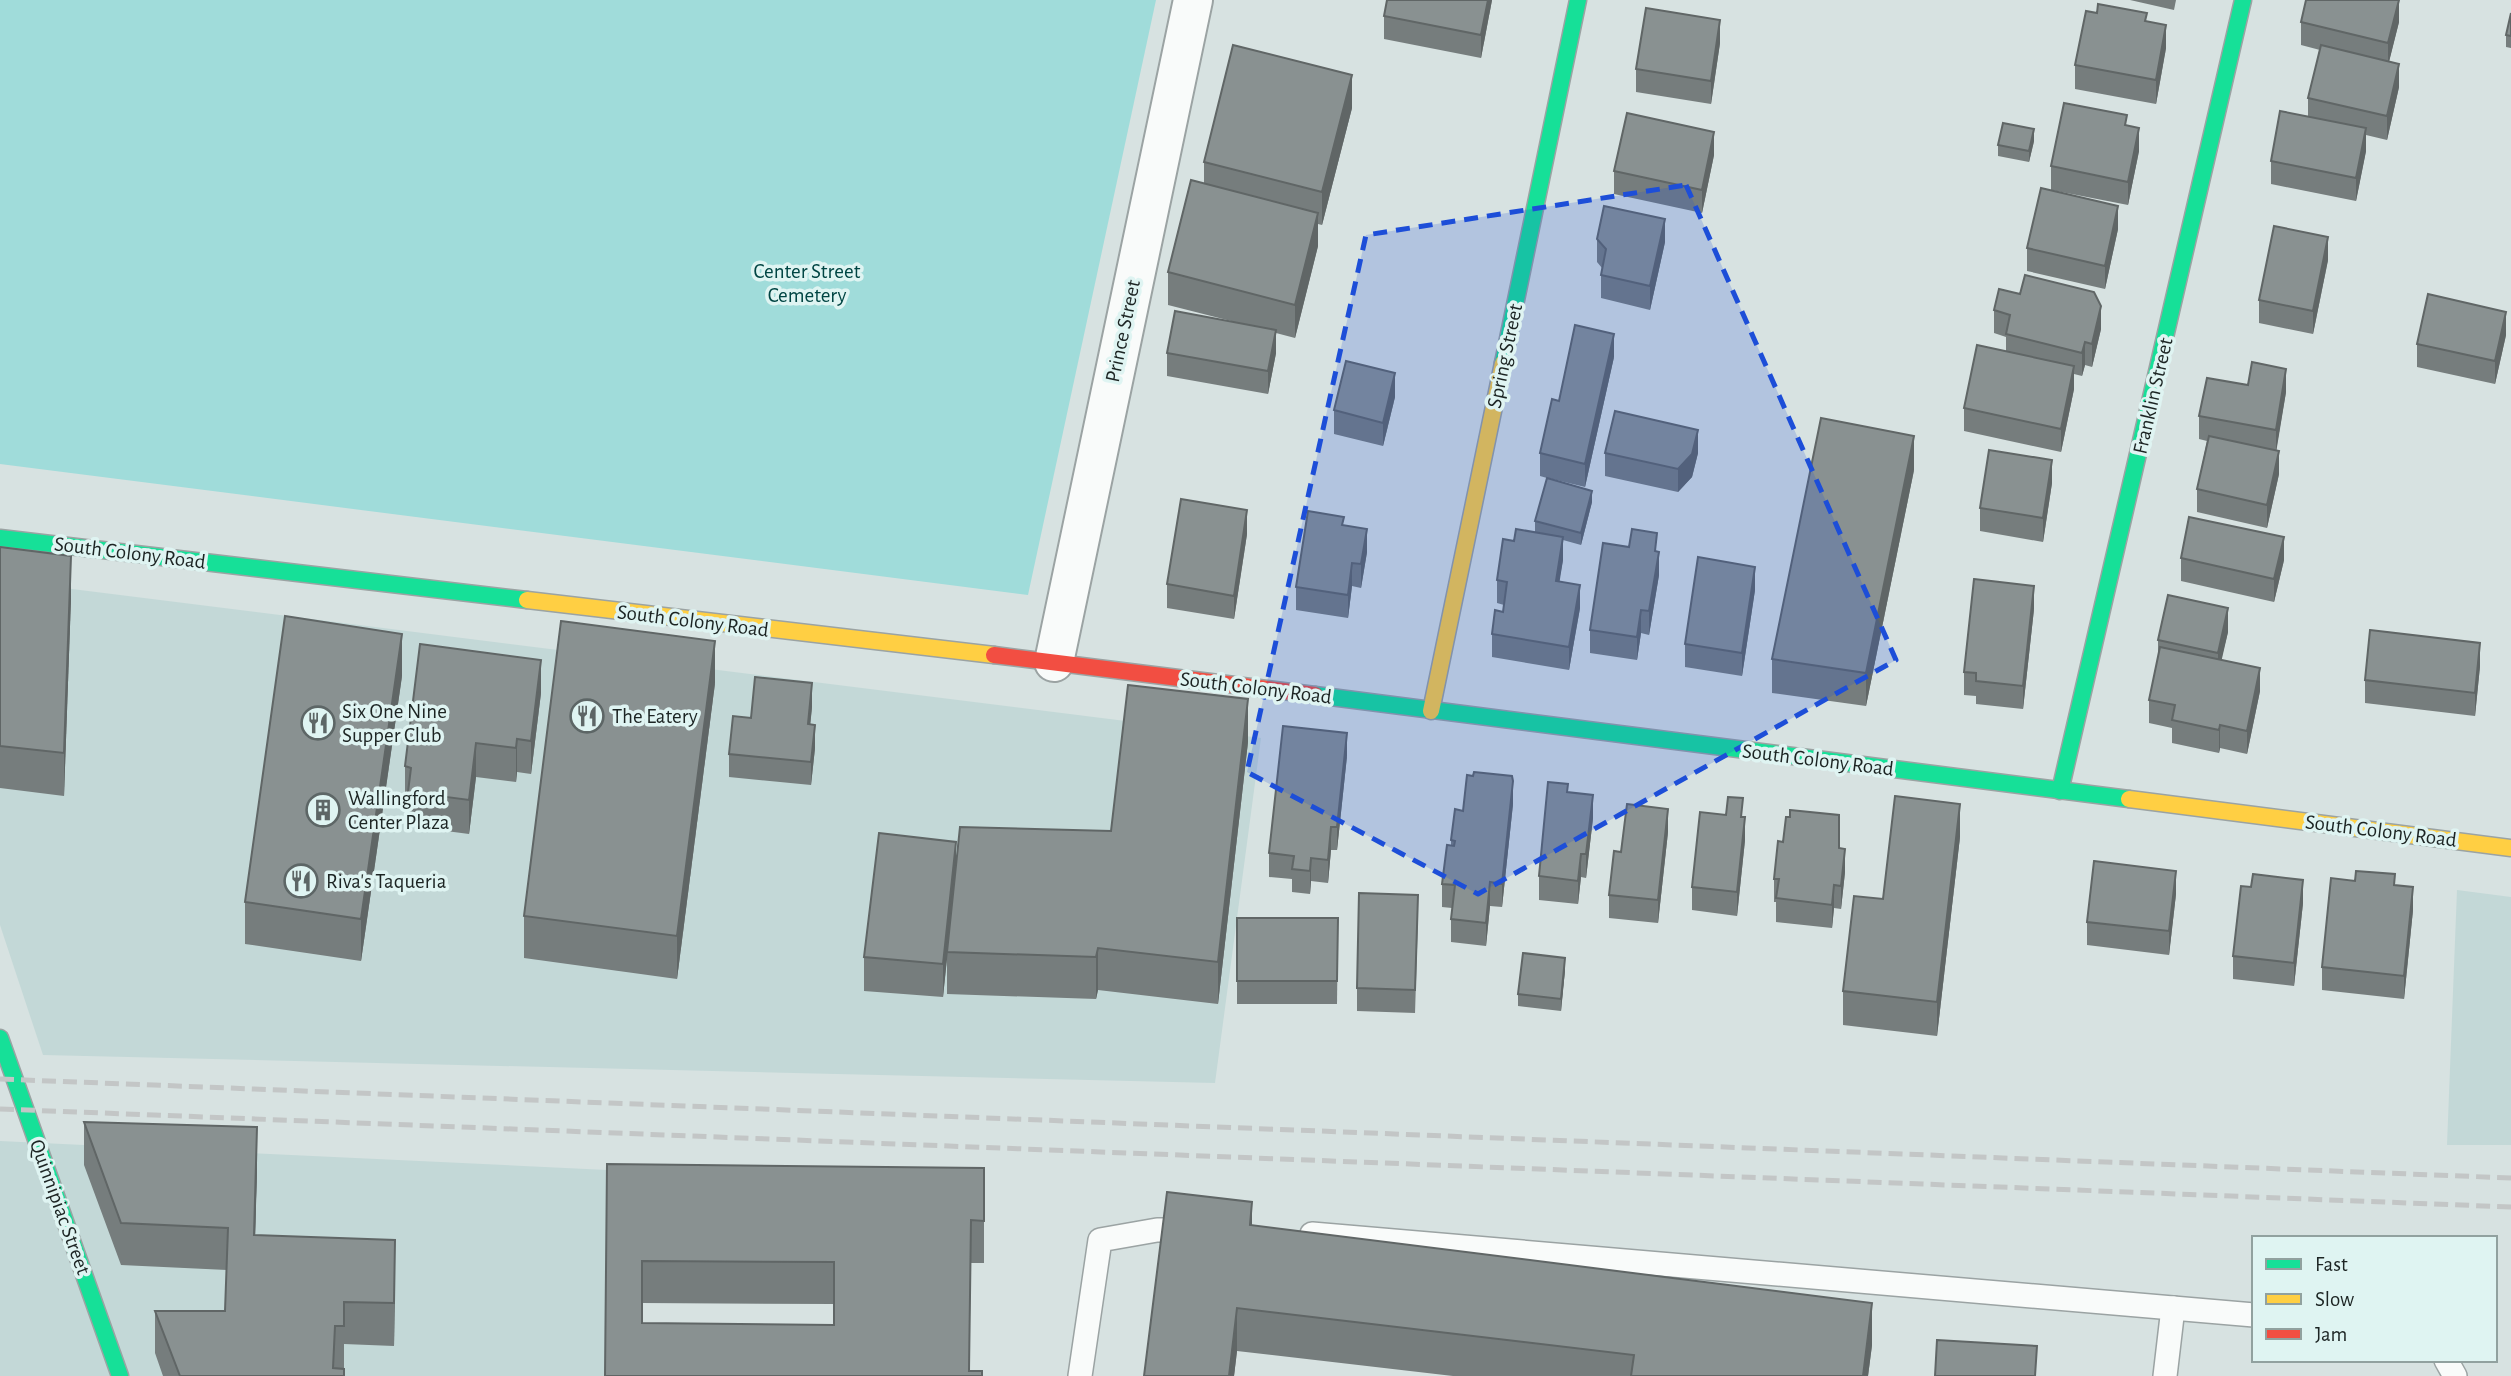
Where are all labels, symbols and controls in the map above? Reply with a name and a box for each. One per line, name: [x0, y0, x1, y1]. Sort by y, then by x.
park label: Center Street Cemetery: [754, 261, 861, 306]
street label: Prince Street: [1102, 278, 1144, 384]
street label: Spring Street: [1484, 302, 1526, 410]
street label: Franklin Street: [2129, 335, 2177, 456]
street label: South Colony Road: [53, 533, 207, 573]
street label: South Colony Road: [616, 601, 770, 641]
street label: South Colony Road: [1179, 668, 1333, 708]
restaurant icon: The Eatery: [568, 697, 606, 735]
place label: Six One Nine Supper Club: [342, 701, 447, 746]
restaurant icon: Six One Nine Supper Club: [299, 704, 337, 742]
place label: The Eatery: [612, 706, 698, 727]
street label: South Colony Road: [1741, 740, 1895, 780]
place label: Wallingford Center Plaza: [348, 788, 450, 833]
building icon: Wallingford Center Plaza: [304, 791, 342, 829]
street label: South Colony Road: [2304, 811, 2458, 851]
restaurant icon: Riva's Taqueria: [282, 862, 320, 900]
place label: Riva's Taqueria: [326, 871, 447, 892]
street label: Quinnipiac Street: [26, 1137, 94, 1278]
legend: [2252, 1236, 2497, 1362]
text: Fast: [2315, 1254, 2348, 1275]
text: Slow: [2315, 1289, 2354, 1310]
text: Jam: [2315, 1324, 2347, 1345]

